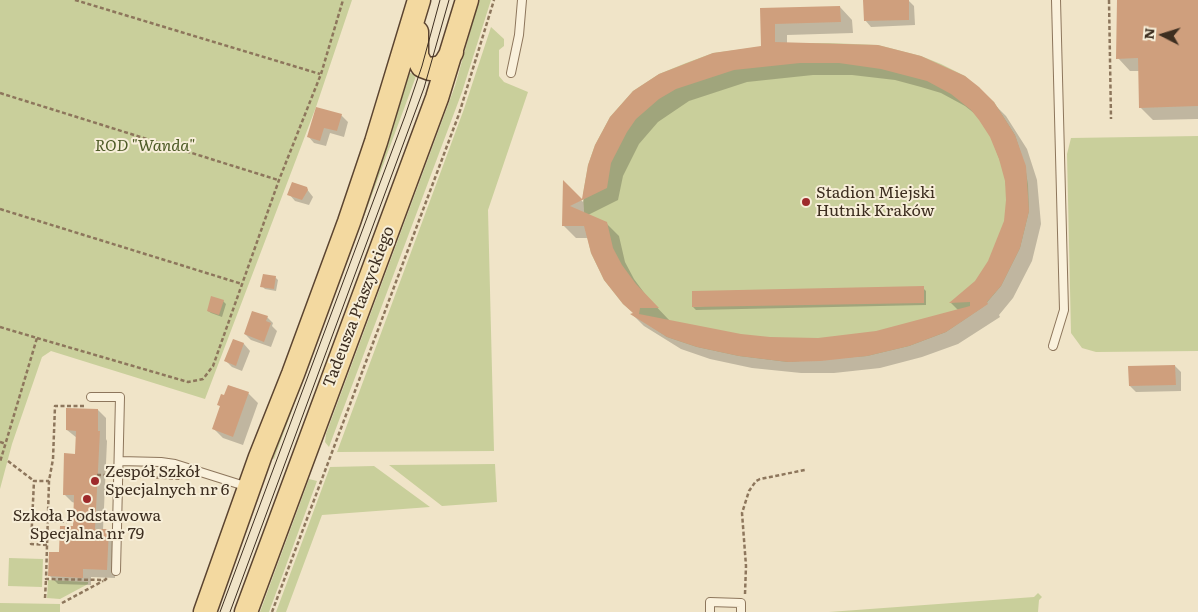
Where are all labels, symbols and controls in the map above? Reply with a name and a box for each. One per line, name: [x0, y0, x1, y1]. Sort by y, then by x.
north arrow: [1138, 10, 1188, 60]
text: N: [1138, 27, 1159, 40]
park label: ROD "Wanda": [95, 136, 195, 156]
place label: Stadion Miejski Hutnik Kraków: [816, 183, 935, 221]
marker: Stadion Miejski Hutnik Kraków: [800, 196, 812, 208]
street label: Tadeusza Ptaszyckiego: [319, 224, 399, 390]
place label: Zespół Szkół Specjalnych nr 6: [105, 462, 229, 500]
marker: Zespół Szkół Specjalnych nr 6: [89, 475, 101, 487]
marker: Szkoła Podstawowa Specjalna nr 79: [81, 493, 93, 505]
place label: Szkoła Podstawowa Specjalna nr 79: [13, 506, 161, 544]

